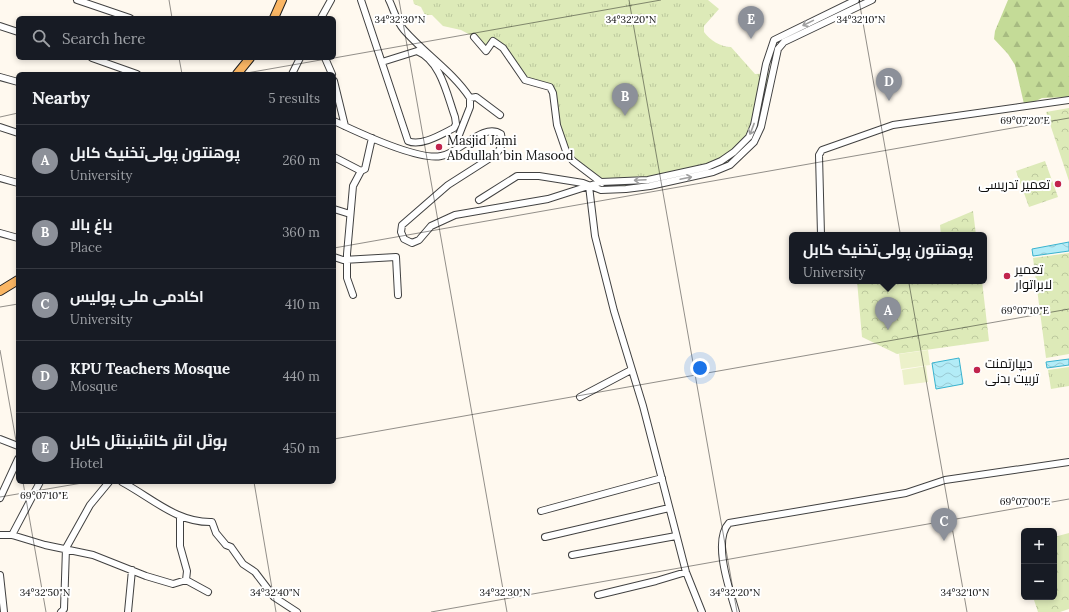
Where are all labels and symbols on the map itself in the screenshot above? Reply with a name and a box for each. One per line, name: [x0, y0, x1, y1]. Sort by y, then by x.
pin: E: [738, 6, 764, 39]
text: 34°32'30"N: [375, 13, 426, 26]
text: 34°32'20"N: [606, 13, 657, 26]
text: 34°32'10"N: [837, 13, 886, 26]
one-way arrow: [803, 20, 815, 27]
pin: D: [876, 68, 902, 101]
pin: B: [612, 83, 638, 116]
text: 69°07'20"E: [1000, 114, 1050, 127]
one-way arrow: [748, 122, 756, 134]
place label: Masjid Jami Abdullah bin Masood: [446, 132, 574, 164]
marker: Masjid Jami Abdullah bin Masood: [434, 142, 444, 152]
one-way arrow: [679, 174, 692, 182]
place label: تعمیر تدریسی: [978, 176, 1051, 193]
one-way arrow: [634, 177, 647, 184]
marker: تعمیر تدریسی: [1053, 179, 1063, 189]
place label: تعمیر لابراتوار: [1014, 261, 1052, 293]
marker: تعمیر لابراتوار: [1002, 271, 1012, 281]
pin: A: [875, 297, 901, 330]
text: 69°07'10"E: [1001, 304, 1049, 317]
place label: دیپارتمنت تربیت بدنی: [985, 355, 1040, 387]
your location: [690, 358, 710, 378]
marker: دیپارتمنت تربیت بدنی: [972, 365, 982, 375]
text: 69°07'10"E: [20, 489, 68, 502]
text: 69°07'00"E: [1000, 495, 1050, 508]
pin: C: [931, 508, 957, 541]
text: 34°32'50"N: [20, 586, 71, 599]
text: 34°32'40"N: [250, 586, 300, 599]
text: 34°32'30"N: [480, 586, 531, 599]
text: 34°32'20"N: [710, 586, 761, 599]
text: 34°32'10"N: [941, 586, 990, 599]

